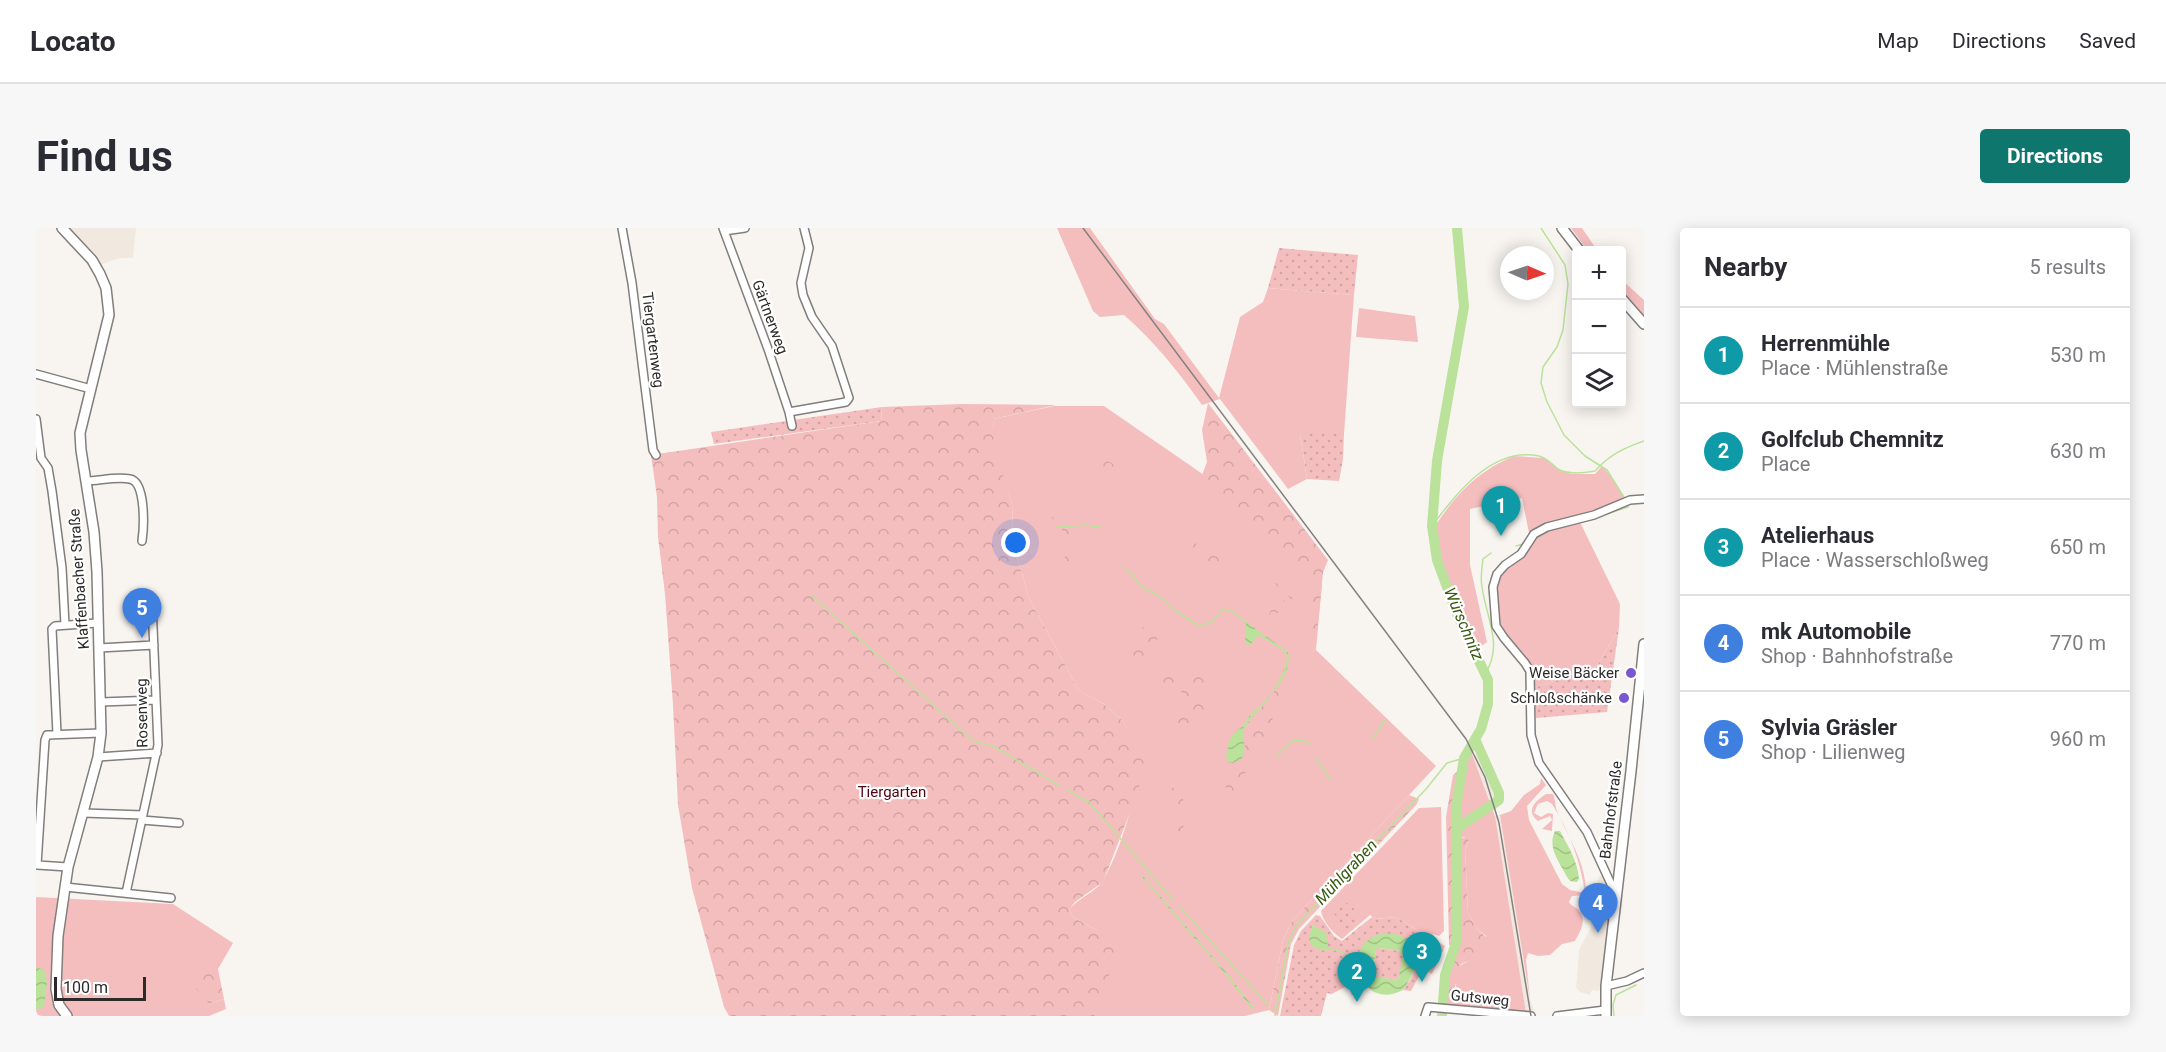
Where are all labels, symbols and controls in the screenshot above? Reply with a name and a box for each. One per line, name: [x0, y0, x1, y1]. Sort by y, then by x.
text: Locato: [30, 25, 115, 58]
text: Map: [1877, 29, 1919, 53]
text: Directions: [1952, 29, 2046, 53]
text: Saved: [2079, 29, 2136, 53]
button: Directions: [1980, 129, 2130, 183]
text: Find us: [36, 132, 173, 181]
north arrow: [1500, 246, 1554, 300]
map controls: [1572, 246, 1626, 408]
button: +: [1572, 246, 1626, 300]
text: Nearby: [1704, 252, 1787, 282]
text: 5 results: [2030, 255, 2106, 279]
street label: Gärtnerweg: [748, 277, 792, 357]
street label: Tiergartenweg: [638, 291, 668, 389]
button: −: [1572, 300, 1626, 354]
text: Herrenmühle: [1761, 331, 1890, 356]
text: 1: [1718, 343, 1729, 367]
text: 530 m: [2050, 343, 2106, 367]
button: layers: [1572, 354, 1626, 408]
text: Place · Mühlenstraße: [1761, 356, 1948, 380]
text: Golfclub Chemnitz: [1761, 427, 1944, 452]
text: 2: [1718, 439, 1729, 463]
text: 630 m: [2050, 439, 2106, 463]
text: Place: [1761, 452, 1810, 476]
pin: 1: [1482, 486, 1520, 536]
street label: Klaffenbacher Straße: [65, 508, 93, 650]
text: Atelierhaus: [1761, 523, 1874, 548]
your location: [1001, 528, 1030, 557]
text: 3: [1718, 535, 1729, 559]
text: 650 m: [2050, 535, 2106, 559]
text: Place · Wasserschloßweg: [1761, 548, 1989, 572]
water label: Würschnitz: [1440, 585, 1488, 664]
pin: 5: [122, 588, 162, 638]
text: mk Automobile: [1761, 619, 1911, 644]
text: 4: [1718, 631, 1729, 655]
text: 770 m: [2050, 631, 2106, 655]
text: Shop · Bahnhofstraße: [1761, 644, 1953, 668]
place label: Weise Bäcker: [1529, 664, 1619, 682]
marker: Weise Bäcker: [1624, 666, 1638, 680]
street label: Rosenweg: [132, 678, 152, 748]
place label: Schloßschänke: [1510, 689, 1612, 707]
marker: Schloßschänke: [1617, 691, 1631, 705]
text: Sylvia Gräsler: [1761, 715, 1897, 740]
text: 5: [1718, 727, 1729, 751]
text: 960 m: [2050, 727, 2106, 751]
text: Shop · Lilienweg: [1761, 740, 1906, 764]
street label: Bahnhofstraße: [1596, 760, 1626, 860]
park label: Tiergarten: [858, 783, 926, 801]
water label: Mühlgraben: [1311, 836, 1381, 908]
pin: 4: [1578, 884, 1618, 933]
pin: 3: [1402, 932, 1442, 982]
pin: 2: [1338, 952, 1376, 1002]
scale bar: [54, 974, 146, 1002]
text: 100 m: [63, 978, 108, 997]
street label: Gutsweg: [1450, 986, 1510, 1010]

